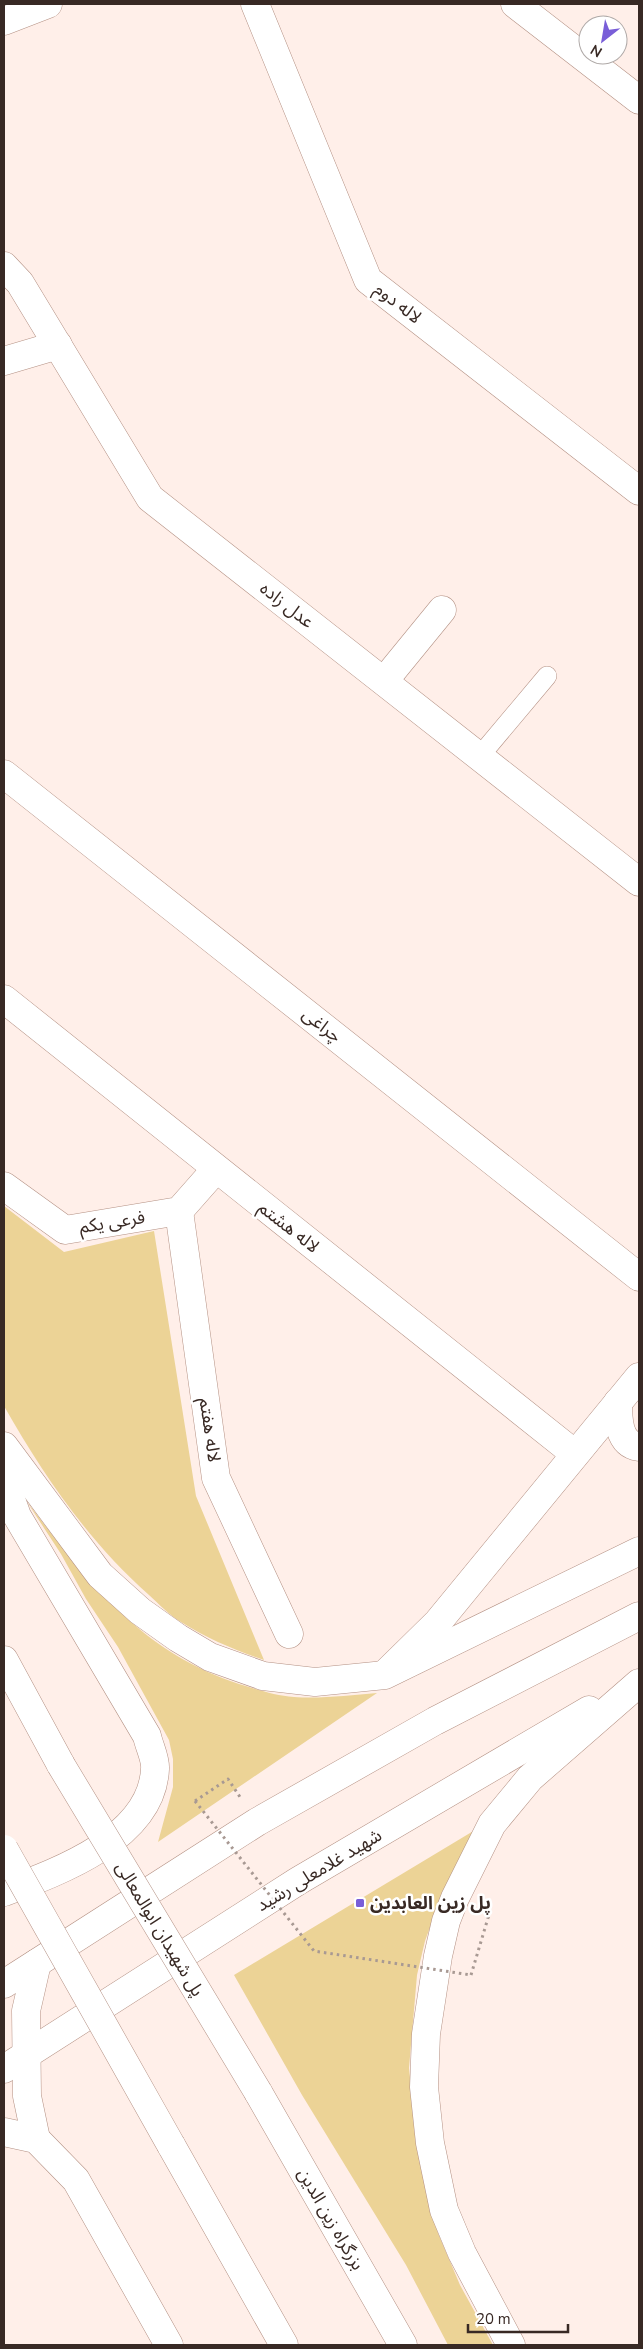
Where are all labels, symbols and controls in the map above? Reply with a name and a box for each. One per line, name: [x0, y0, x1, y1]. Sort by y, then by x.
north arrow: [578, 15, 628, 65]
text: N: [587, 40, 606, 62]
street label: لاله دوم: [368, 277, 427, 331]
street label: عدل زاده: [255, 576, 319, 634]
street label: چراغی: [297, 1002, 347, 1048]
street label: لاله هشتم: [253, 1196, 324, 1259]
street label: فرعی یکم: [77, 1205, 147, 1240]
street label: لاله هفتم: [193, 1396, 226, 1464]
street label: شهید غلامعلی رشید: [252, 1823, 386, 1917]
street label: پل شهیدان ابوالمعالی: [110, 1857, 210, 2001]
place label: پل زین العابدین: [370, 1891, 491, 1915]
marker: پل زین العابدین: [354, 1897, 366, 1909]
street label: بزرگراه زین الدین: [292, 2163, 370, 2275]
scale bar: [468, 2302, 568, 2334]
text: 20 m: [476, 2309, 511, 2329]

